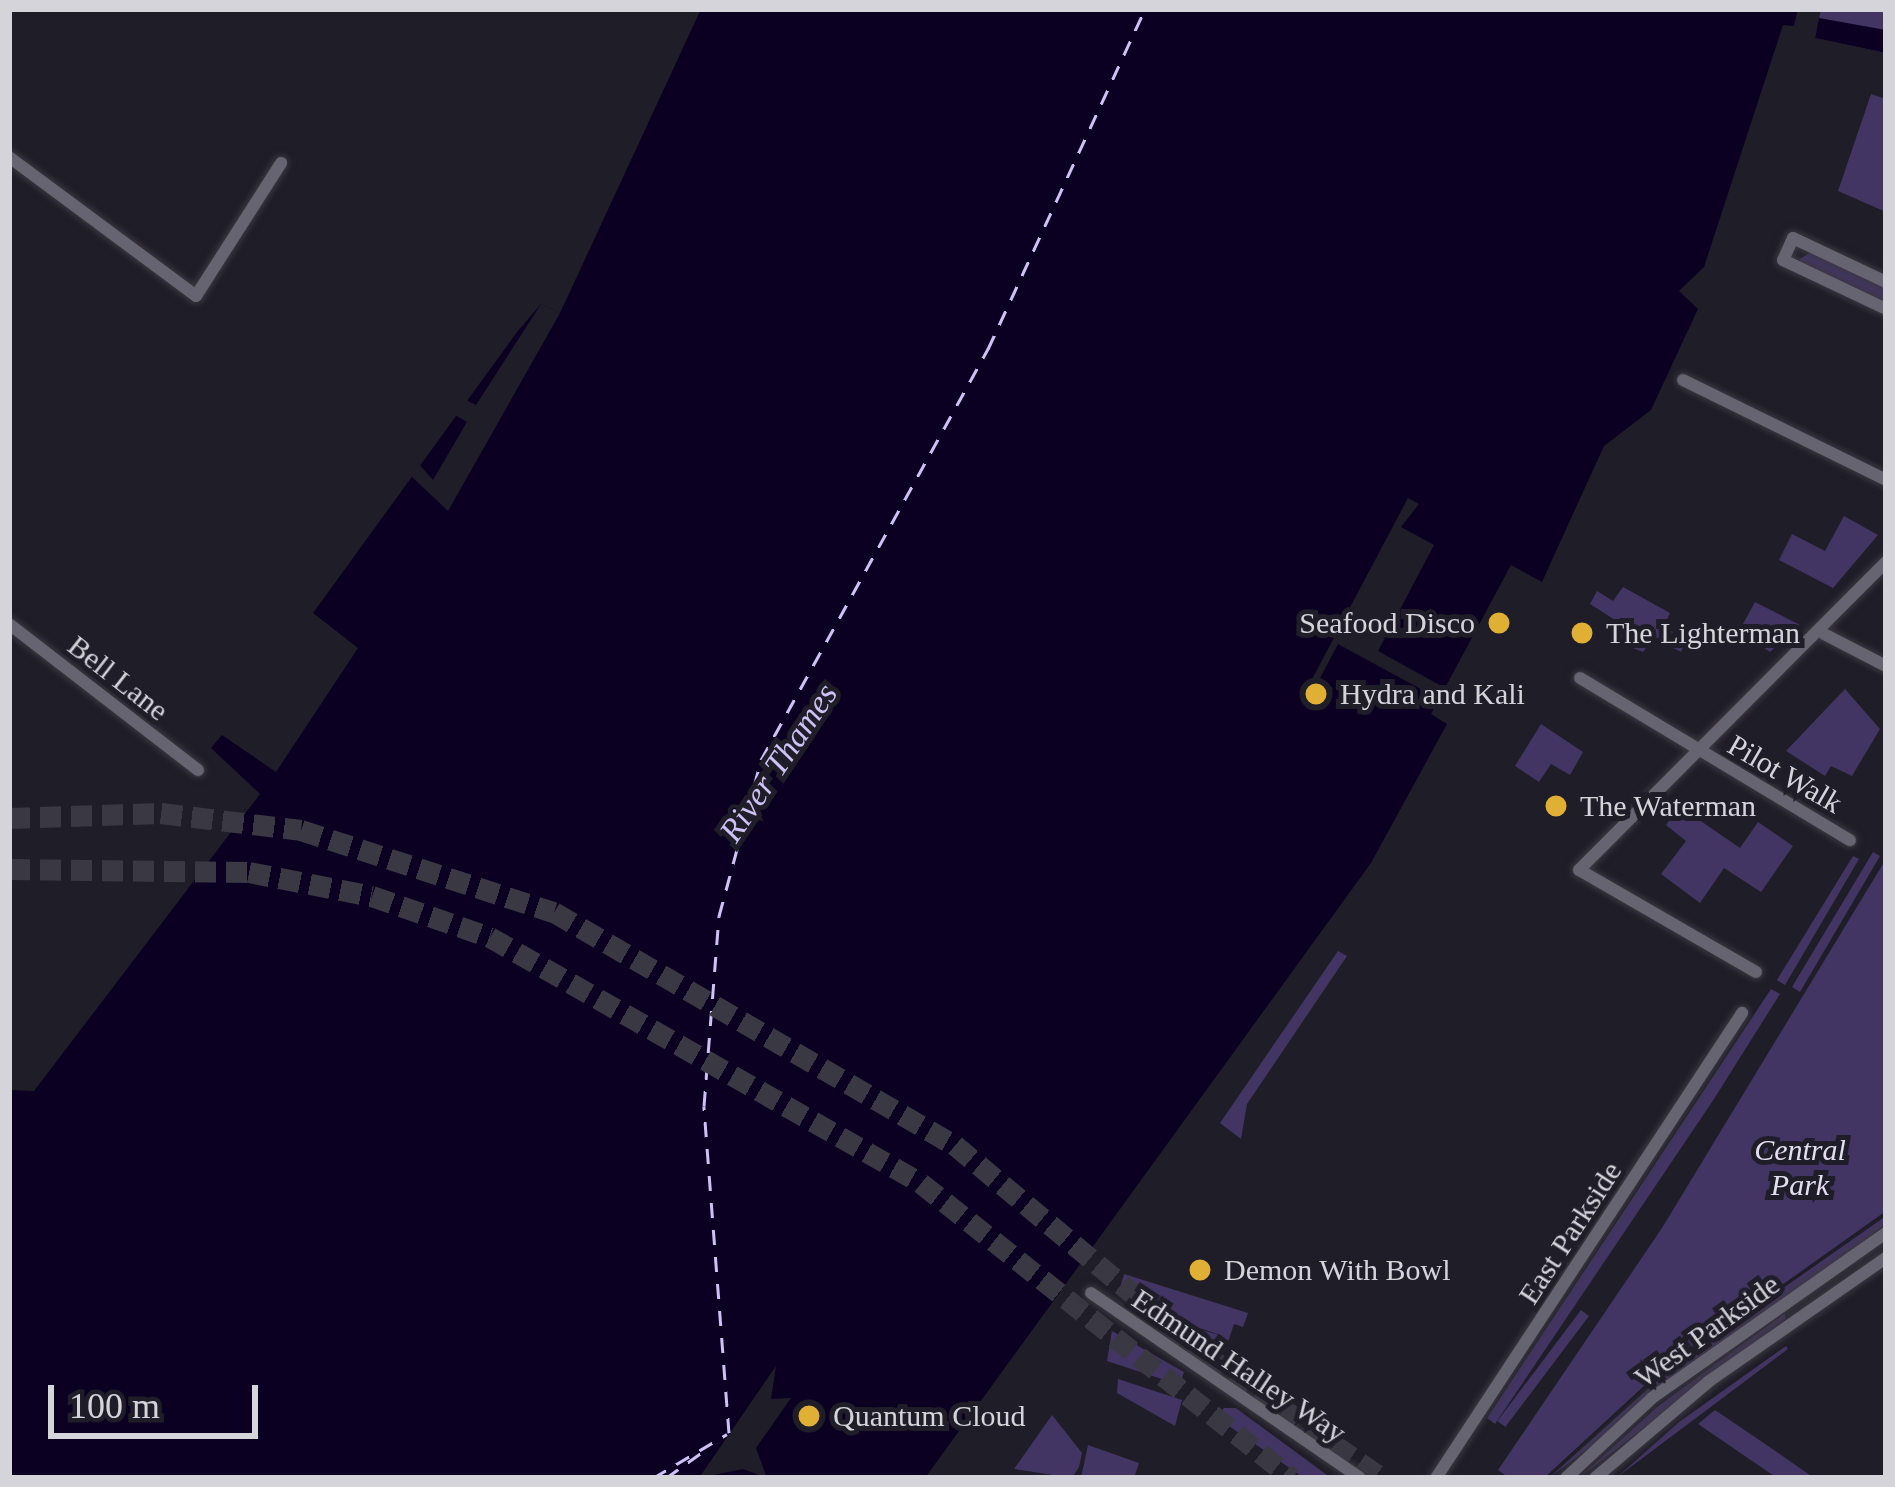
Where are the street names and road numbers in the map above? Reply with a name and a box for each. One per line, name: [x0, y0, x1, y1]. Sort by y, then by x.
street label: Bell Lane: [61, 628, 175, 728]
street label: Pilot Walk: [1721, 727, 1849, 821]
street label: East Parkside: [1511, 1155, 1629, 1311]
street label: West Parkside: [1628, 1266, 1786, 1396]
street label: Edmund Halley Way: [1125, 1281, 1353, 1451]

